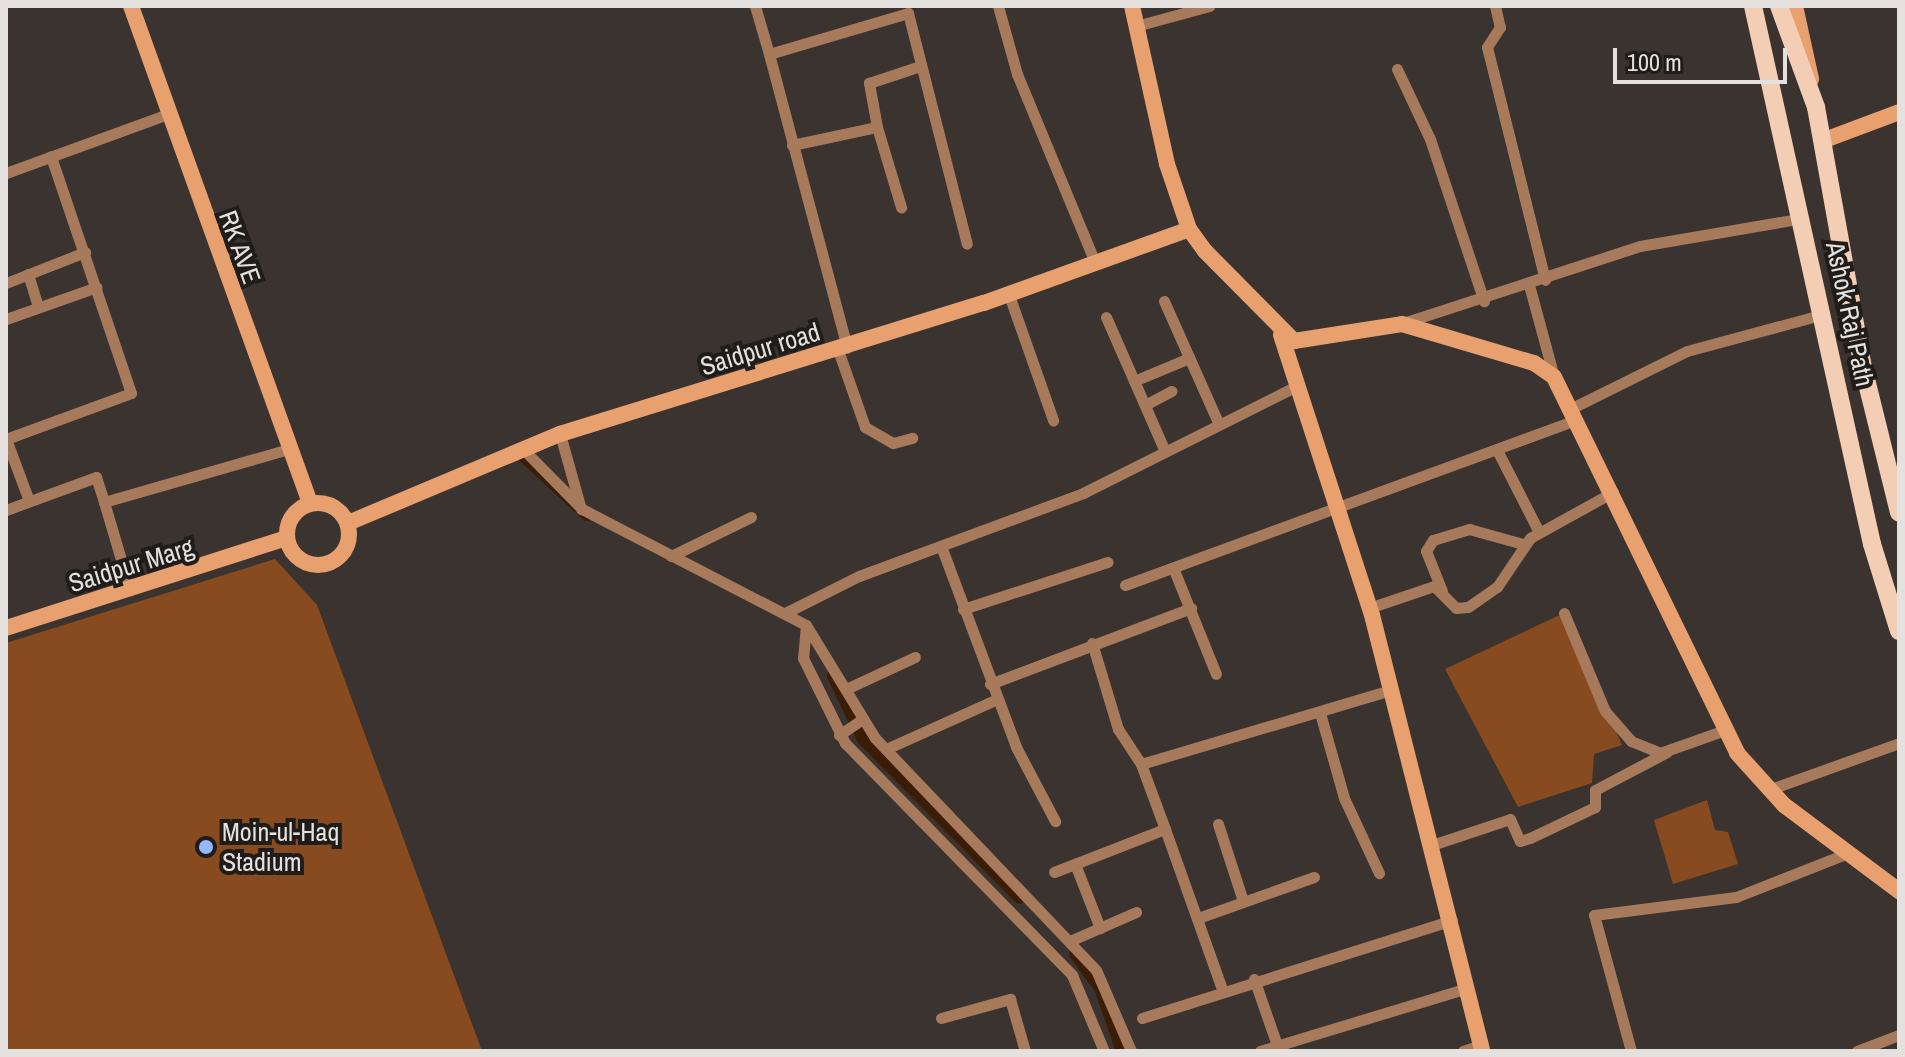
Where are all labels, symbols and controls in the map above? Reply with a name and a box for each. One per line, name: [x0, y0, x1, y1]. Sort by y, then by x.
scale bar: [1617, 32, 1791, 82]
text: 100 m: [1627, 46, 1682, 78]
street label: RK AVE: [212, 206, 268, 288]
street label: Ashok Raj Path: [1819, 239, 1881, 389]
street label: Saidpur road: [696, 316, 824, 382]
street label: Saidpur Marg: [65, 531, 197, 599]
place label: Moin-ul-Haq Stadium: [222, 816, 339, 878]
marker: Moin-ul-Haq Stadium: [197, 838, 215, 856]

